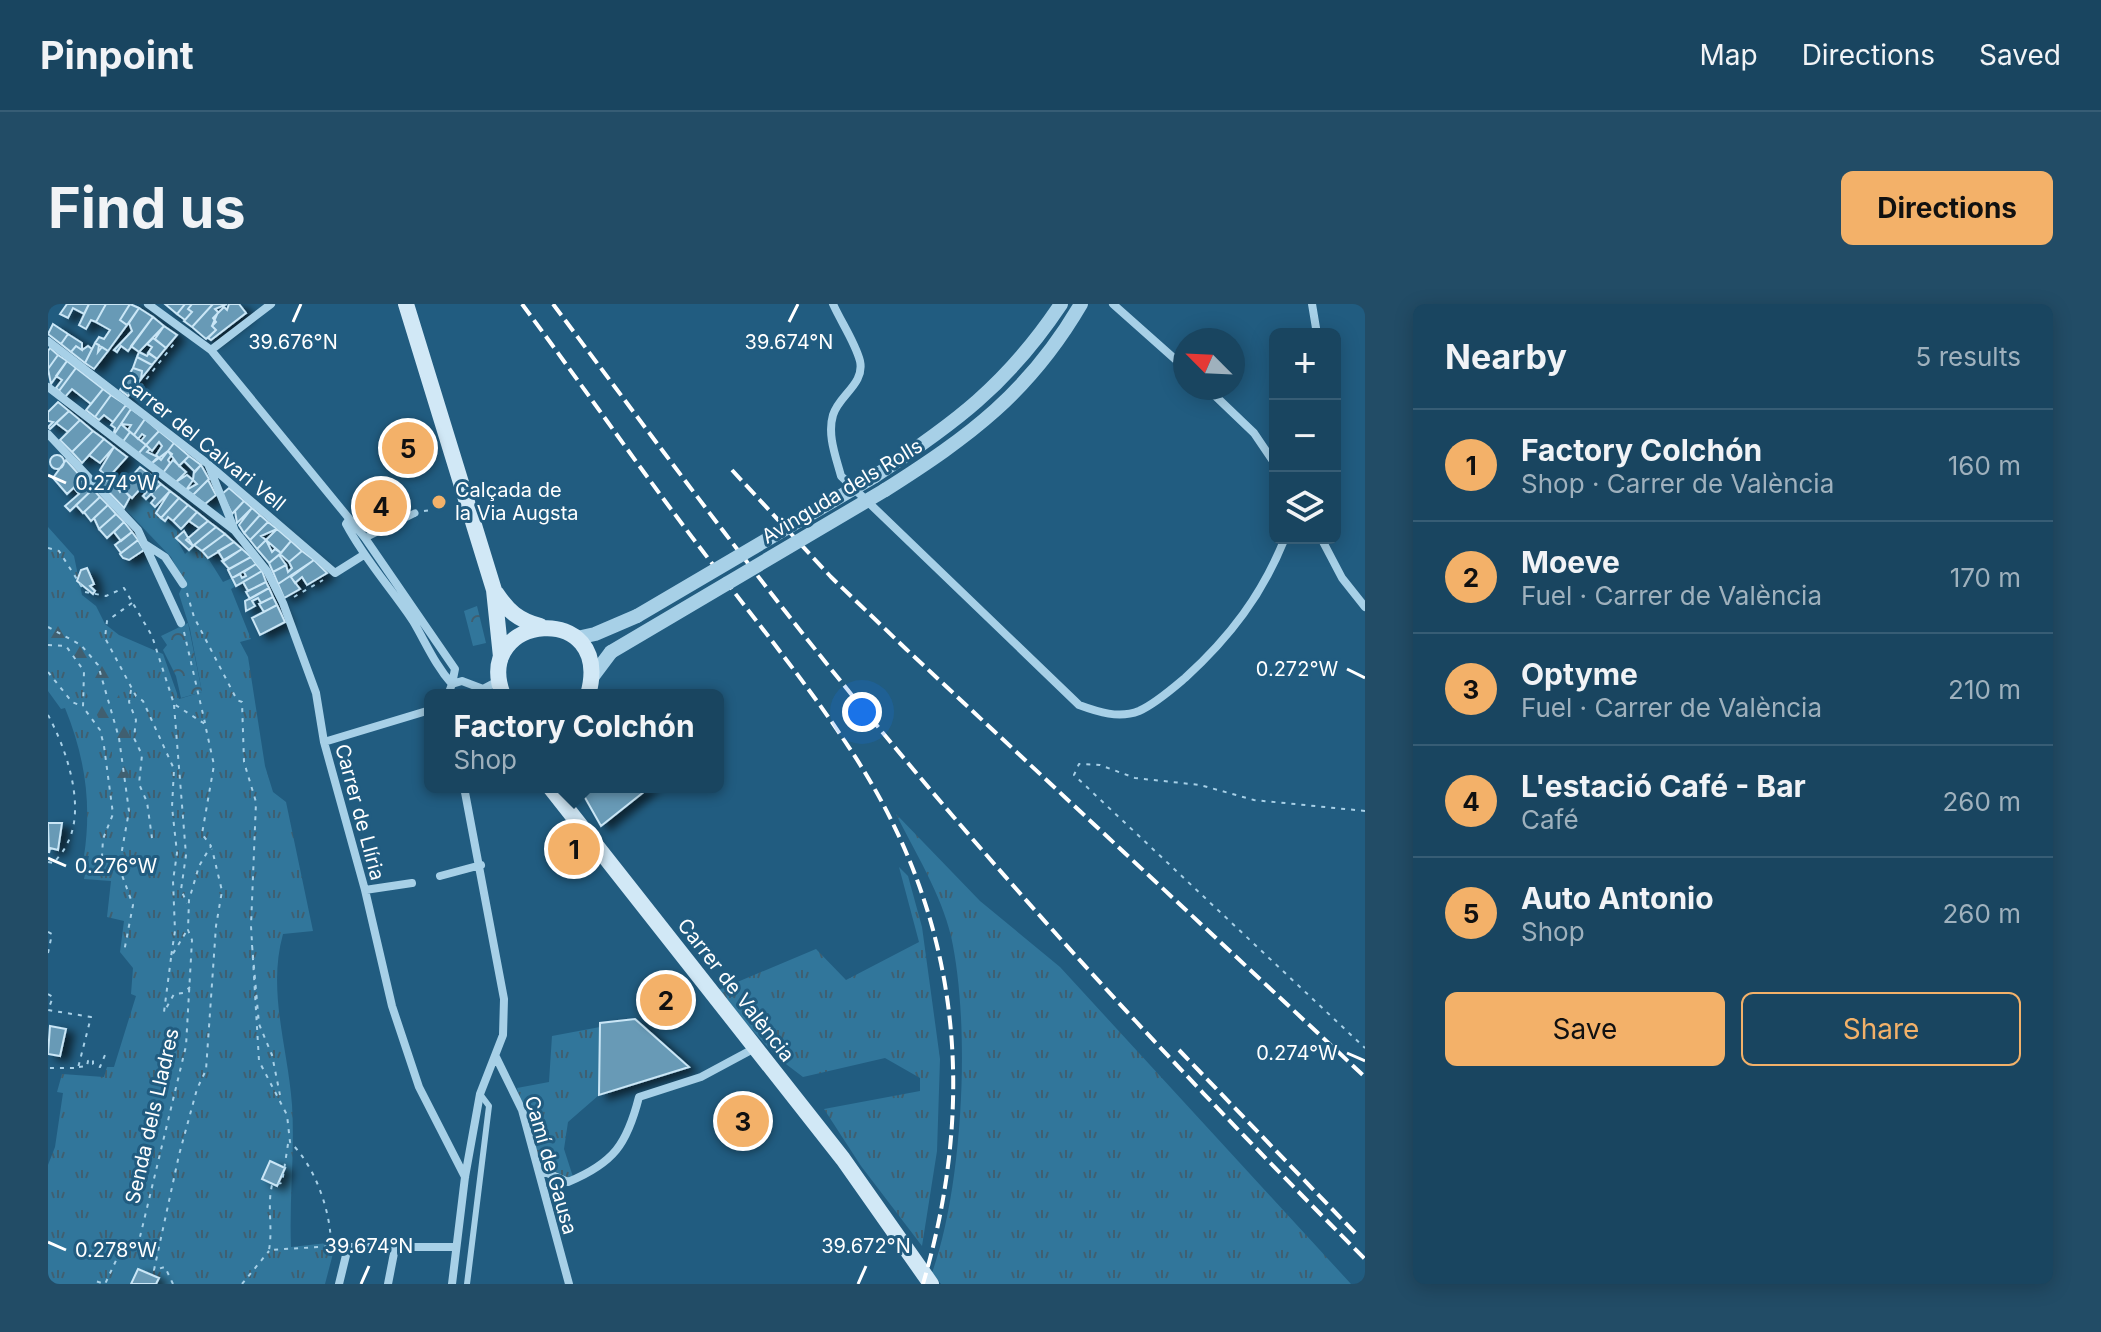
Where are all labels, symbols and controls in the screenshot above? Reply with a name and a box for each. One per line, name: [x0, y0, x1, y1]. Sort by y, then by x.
text: Pinpoint: [40, 32, 194, 78]
text: Map: [1699, 38, 1758, 72]
text: Directions: [1802, 38, 1935, 72]
text: Saved: [1979, 38, 2061, 72]
button: Directions: [1841, 171, 2053, 245]
text: Find us: [48, 174, 246, 242]
north arrow: [1173, 328, 1245, 400]
map controls: [1269, 328, 1341, 544]
button: +: [1269, 328, 1341, 400]
text: 39.676°N: [248, 330, 338, 354]
text: 39.674°N: [745, 330, 833, 354]
text: Nearby: [1445, 336, 1567, 377]
text: 5 results: [1916, 341, 2021, 372]
street label: Carrer del Calvari Vell: [116, 368, 290, 516]
button: −: [1269, 400, 1341, 472]
pin: 5: [382, 418, 434, 478]
text: Factory Colchón: [1521, 432, 1762, 468]
street label: Avinguda dels Rolls: [757, 434, 927, 548]
text: 1: [1465, 450, 1477, 481]
text: 160 m: [1948, 450, 2021, 481]
text: Shop · Carrer de València: [1521, 468, 1834, 499]
text: 0.274°W: [75, 471, 157, 495]
button: layers: [1269, 472, 1341, 544]
pin: 4: [355, 476, 407, 536]
place label: Calçada de la Via Augsta: [455, 478, 579, 525]
marker: Calçada de la Via Augsta: [430, 493, 448, 511]
text: Moeve: [1521, 544, 1620, 580]
text: 2: [1463, 562, 1479, 593]
text: 170 m: [1950, 562, 2021, 593]
text: Fuel · Carrer de València: [1521, 580, 1822, 611]
text: Optyme: [1521, 656, 1638, 692]
text: 0.272°W: [1256, 657, 1338, 681]
text: 3: [1463, 674, 1479, 705]
text: 210 m: [1948, 674, 2021, 705]
popup: [424, 689, 724, 793]
your location: [842, 692, 882, 732]
text: Fuel · Carrer de València: [1521, 692, 1822, 723]
text: Factory Colchón: [453, 708, 695, 744]
street label: Carrer de Llíria: [330, 741, 390, 883]
text: Shop: [453, 744, 517, 775]
text: L'estació Café - Bar: [1521, 768, 1806, 804]
text: 4: [1462, 786, 1480, 817]
text: 260 m: [1943, 786, 2021, 817]
text: Café: [1521, 804, 1579, 835]
pin: 1: [548, 819, 600, 879]
text: 0.276°W: [75, 854, 157, 878]
text: Auto Antonio: [1521, 880, 1714, 916]
text: 5: [1463, 898, 1479, 929]
text: 260 m: [1943, 898, 2021, 929]
street label: Carrer de València: [673, 914, 799, 1066]
text: Shop: [1521, 916, 1585, 947]
pin: 2: [640, 970, 692, 1030]
button: Save: [1445, 992, 1725, 1066]
button: Share: [1741, 992, 2021, 1066]
street label: Senda dels Lladres: [120, 1026, 184, 1206]
text: 0.274°W: [1256, 1041, 1338, 1065]
pin: 3: [717, 1091, 769, 1151]
street label: Camí de Gausa: [520, 1093, 582, 1237]
text: 39.674°N: [325, 1234, 413, 1258]
text: 39.672°N: [821, 1234, 911, 1258]
text: 0.278°W: [75, 1238, 157, 1262]

